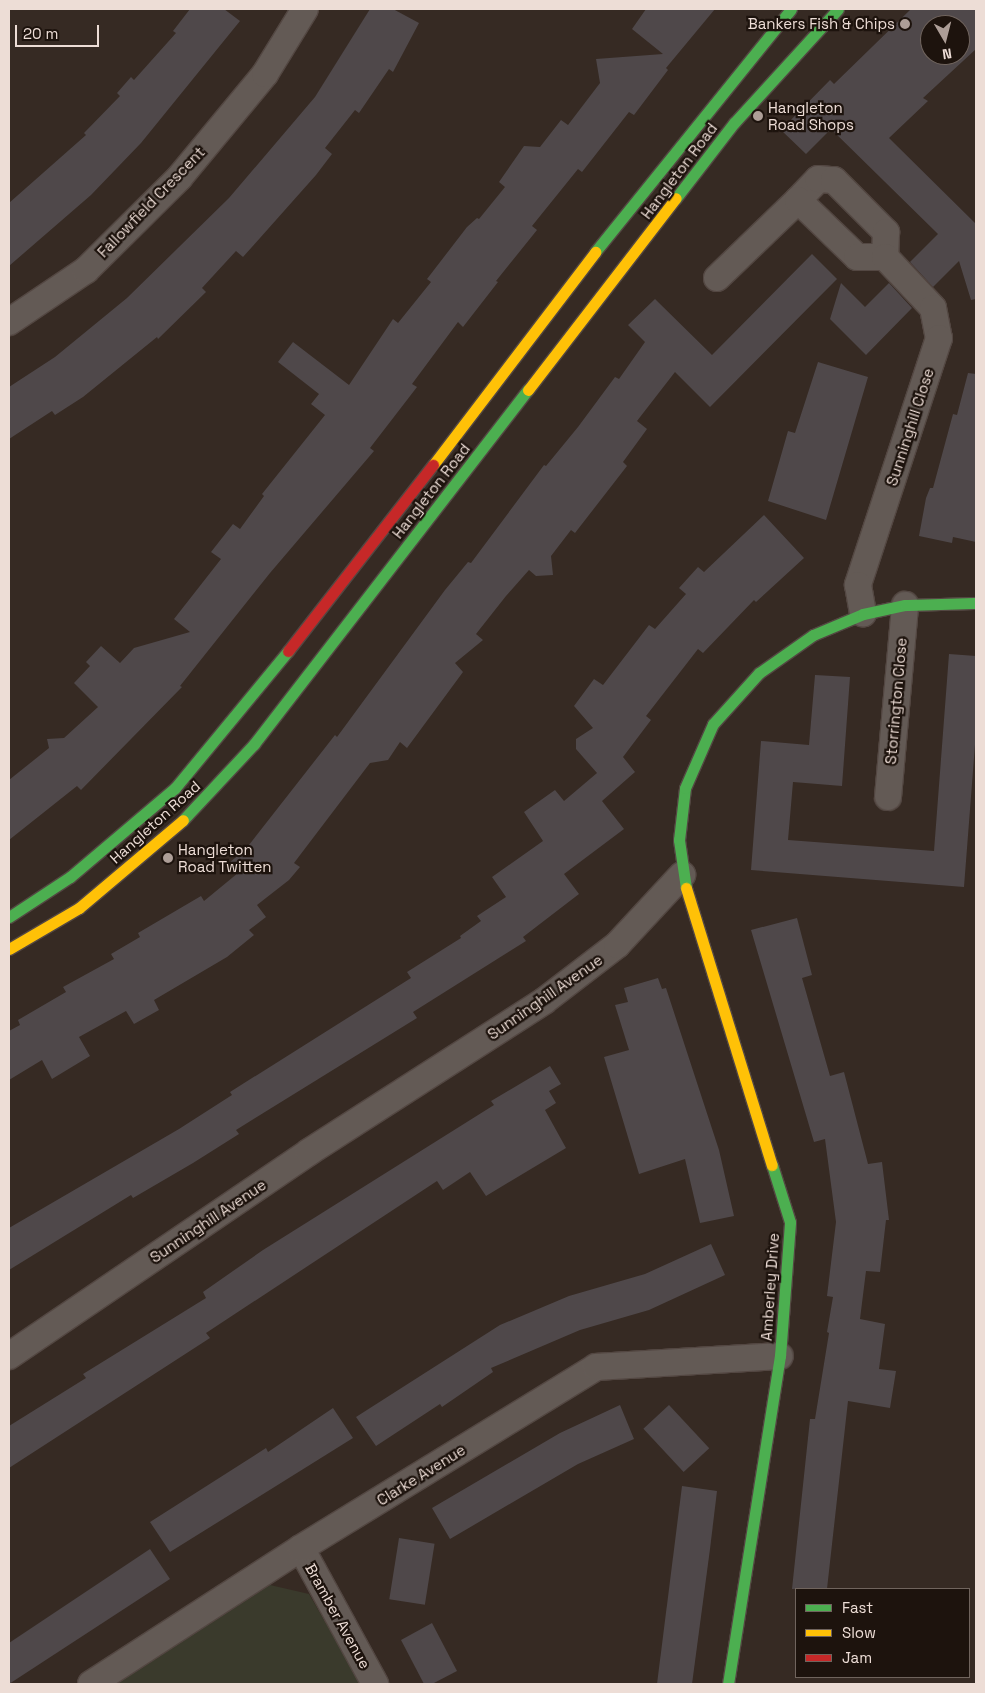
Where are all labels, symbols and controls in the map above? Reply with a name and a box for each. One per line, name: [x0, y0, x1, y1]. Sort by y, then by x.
scale bar: [18, 15, 101, 47]
place label: Bankers Fish & Chips: [748, 15, 895, 33]
north arrow: [920, 15, 970, 65]
marker: Bankers Fish & Chips: [899, 18, 911, 30]
text: 20 m: [23, 24, 58, 43]
text: N: [941, 44, 953, 63]
place label: Hangleton Road Shops: [768, 98, 854, 133]
marker: Hangleton Road Shops: [752, 110, 764, 122]
street label: Hangleton Road: [637, 120, 721, 222]
street label: Fallowfield Crescent: [94, 143, 208, 261]
street label: Sunninghill Close: [882, 366, 938, 488]
street label: Hangleton Road: [388, 440, 474, 542]
street label: Storrington Close: [881, 637, 911, 765]
street label: Hangleton Road: [106, 777, 204, 867]
place label: Hangleton Road Twitten: [178, 840, 272, 875]
marker: Hangleton Road Twitten: [162, 852, 174, 864]
street label: Sunninghill Avenue: [484, 951, 606, 1043]
street label: Sunninghill Avenue: [146, 1175, 270, 1267]
street label: Amberley Drive: [757, 1232, 783, 1342]
street label: Clarke Avenue: [373, 1441, 469, 1509]
street label: Bramber Avenue: [302, 1560, 374, 1672]
legend: [795, 1588, 970, 1678]
text: Fast: [842, 1598, 873, 1617]
text: Slow: [842, 1623, 876, 1642]
text: Jam: [842, 1648, 872, 1667]

